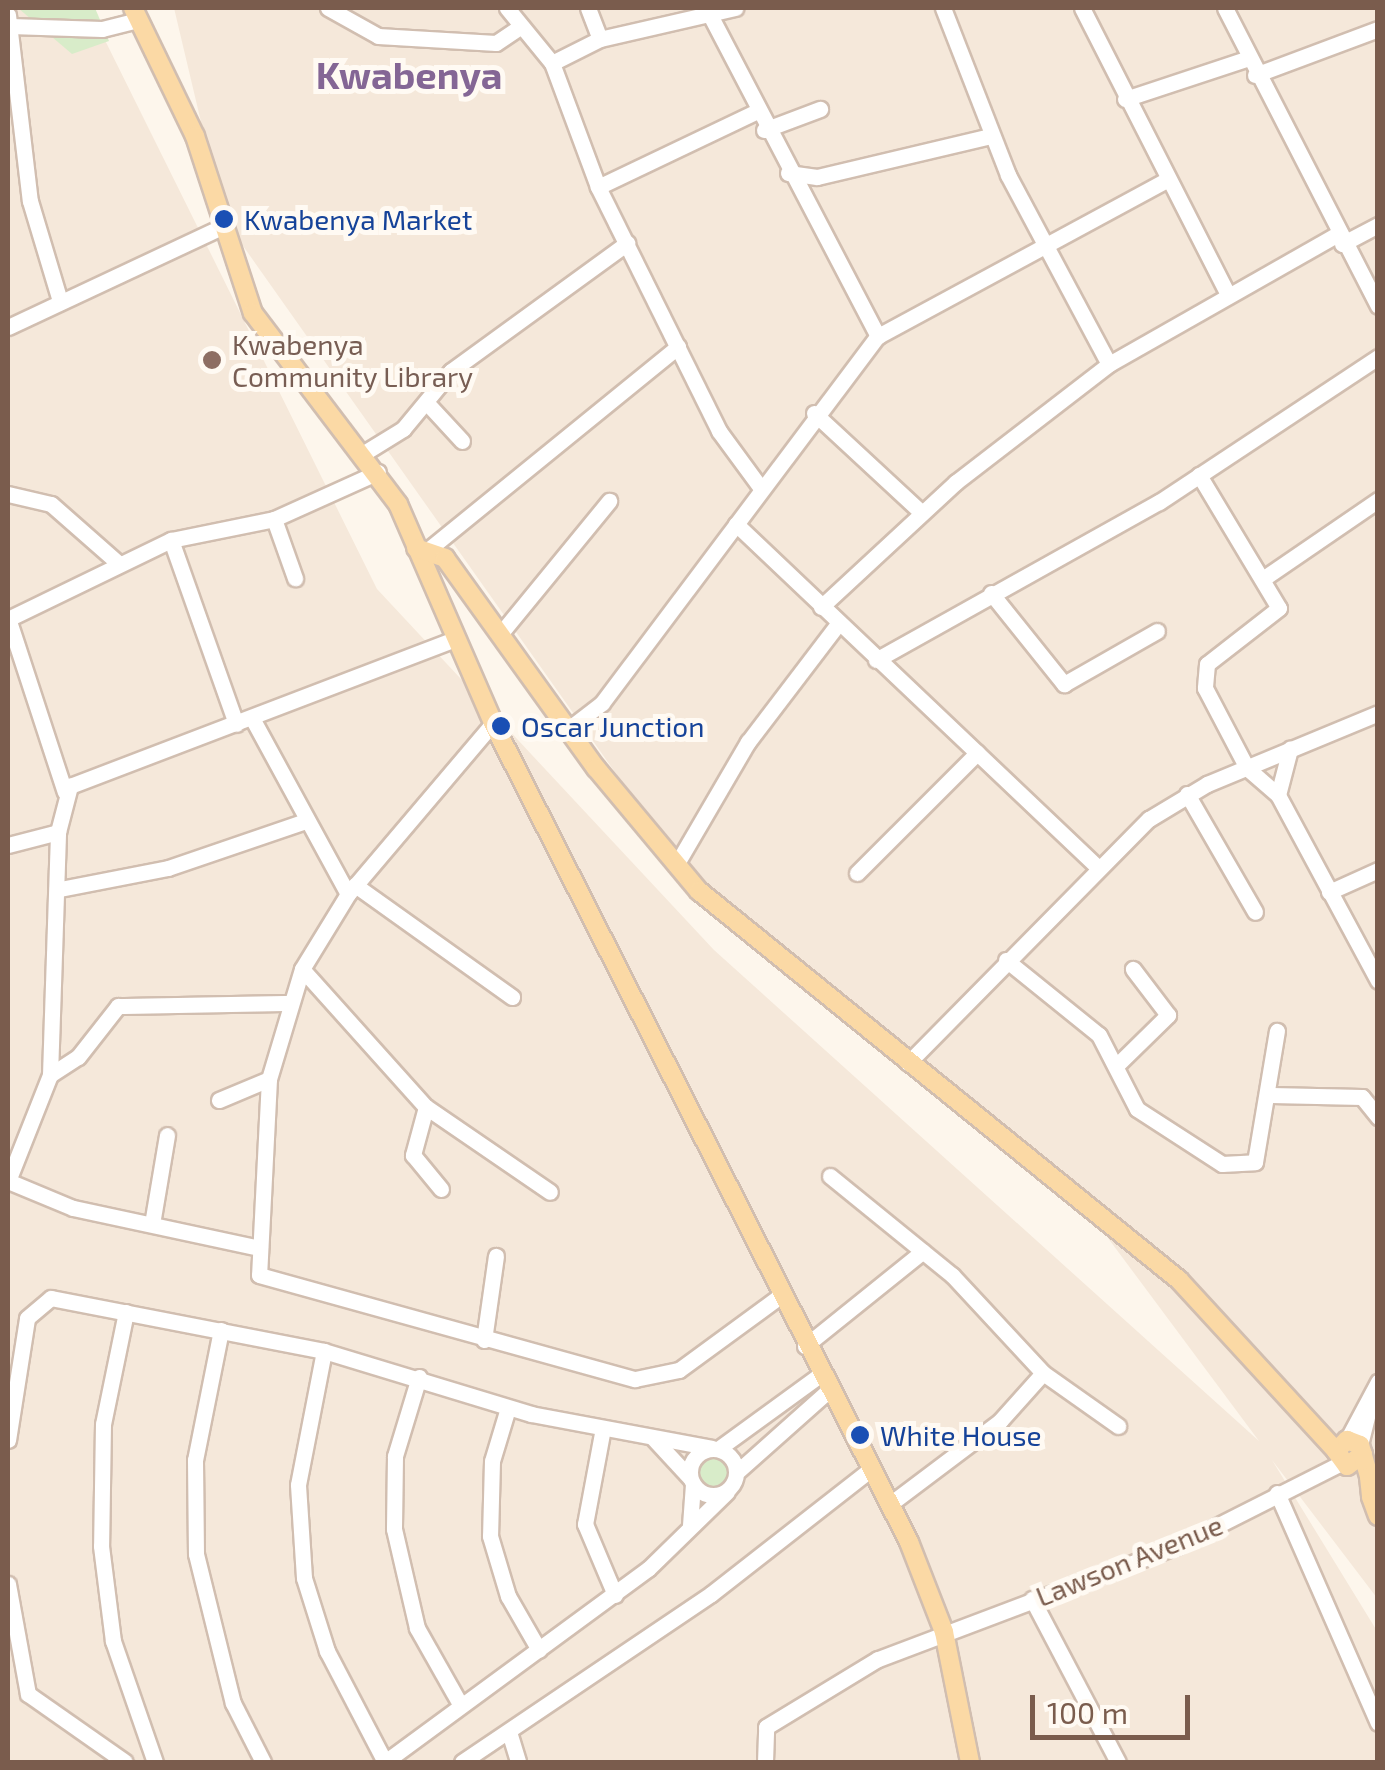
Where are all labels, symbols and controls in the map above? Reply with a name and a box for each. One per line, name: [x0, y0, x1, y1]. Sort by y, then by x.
district label: Kwabenya: [316, 52, 502, 98]
place label: Kwabenya Market: [244, 202, 473, 236]
marker: Kwabenya Market: [213, 208, 235, 230]
place label: Kwabenya Community Library: [232, 327, 474, 393]
marker: Kwabenya Community Library: [201, 349, 223, 371]
place label: Oscar Junction: [521, 709, 706, 743]
marker: Oscar Junction: [490, 715, 512, 737]
place label: White House: [880, 1418, 1042, 1452]
marker: White House: [849, 1424, 871, 1446]
street label: Lawson Avenue: [1030, 1507, 1228, 1613]
scale bar: [1035, 1675, 1195, 1737]
text: 100 m: [1047, 1694, 1128, 1730]

